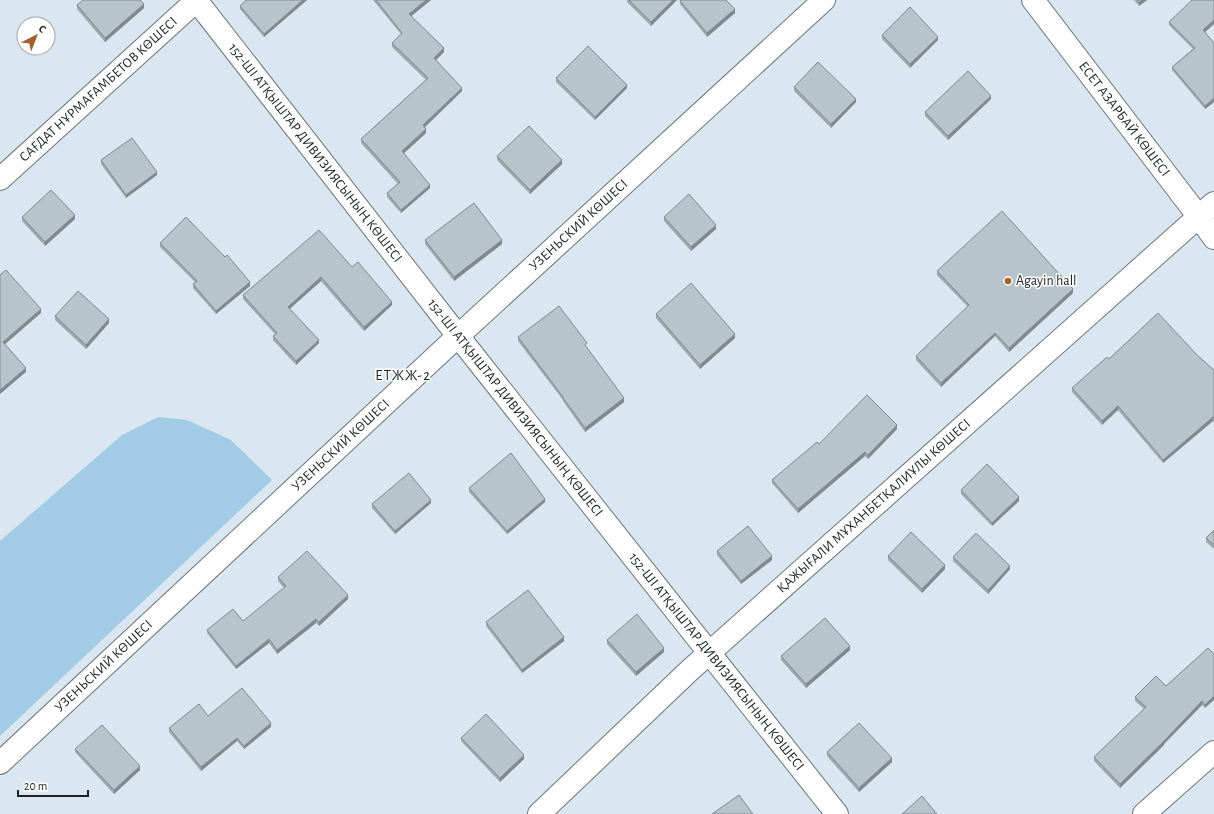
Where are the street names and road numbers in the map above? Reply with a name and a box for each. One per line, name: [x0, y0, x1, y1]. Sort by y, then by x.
street label: САҒДАТ НҰРМАҒАМБЕТОВ КӨШЕСІ: [16, 14, 182, 166]
street label: 152-ШІ АТҚЫШТАР ДИВИЗИЯСЫНЫҢ КӨШЕСІ: [226, 41, 405, 265]
street label: ЕСЕТ АЗАРБАЙ КӨШЕСІ: [1076, 59, 1172, 179]
street label: УЗЕНЬСКИЙ КӨШЕСІ: [527, 177, 630, 274]
street label: 152-ШІ АТҚЫШТАР ДИВИЗИЯСЫНЫҢ КӨШЕСІ: [425, 296, 605, 519]
street label: УЗЕНЬСКИЙ КӨШЕСІ: [289, 397, 392, 494]
street label: ҚАЖЫҒАЛИ МҰХАНБЕТҚАЛИҰЛЫ КӨШЕСІ: [775, 416, 973, 596]
street label: 152-ШІ АТҚЫШТАР ДИВИЗИЯСЫНЫҢ КӨШЕСІ: [626, 550, 807, 773]
street label: УЗЕНЬСКИЙ КӨШЕСІ: [52, 617, 155, 715]

